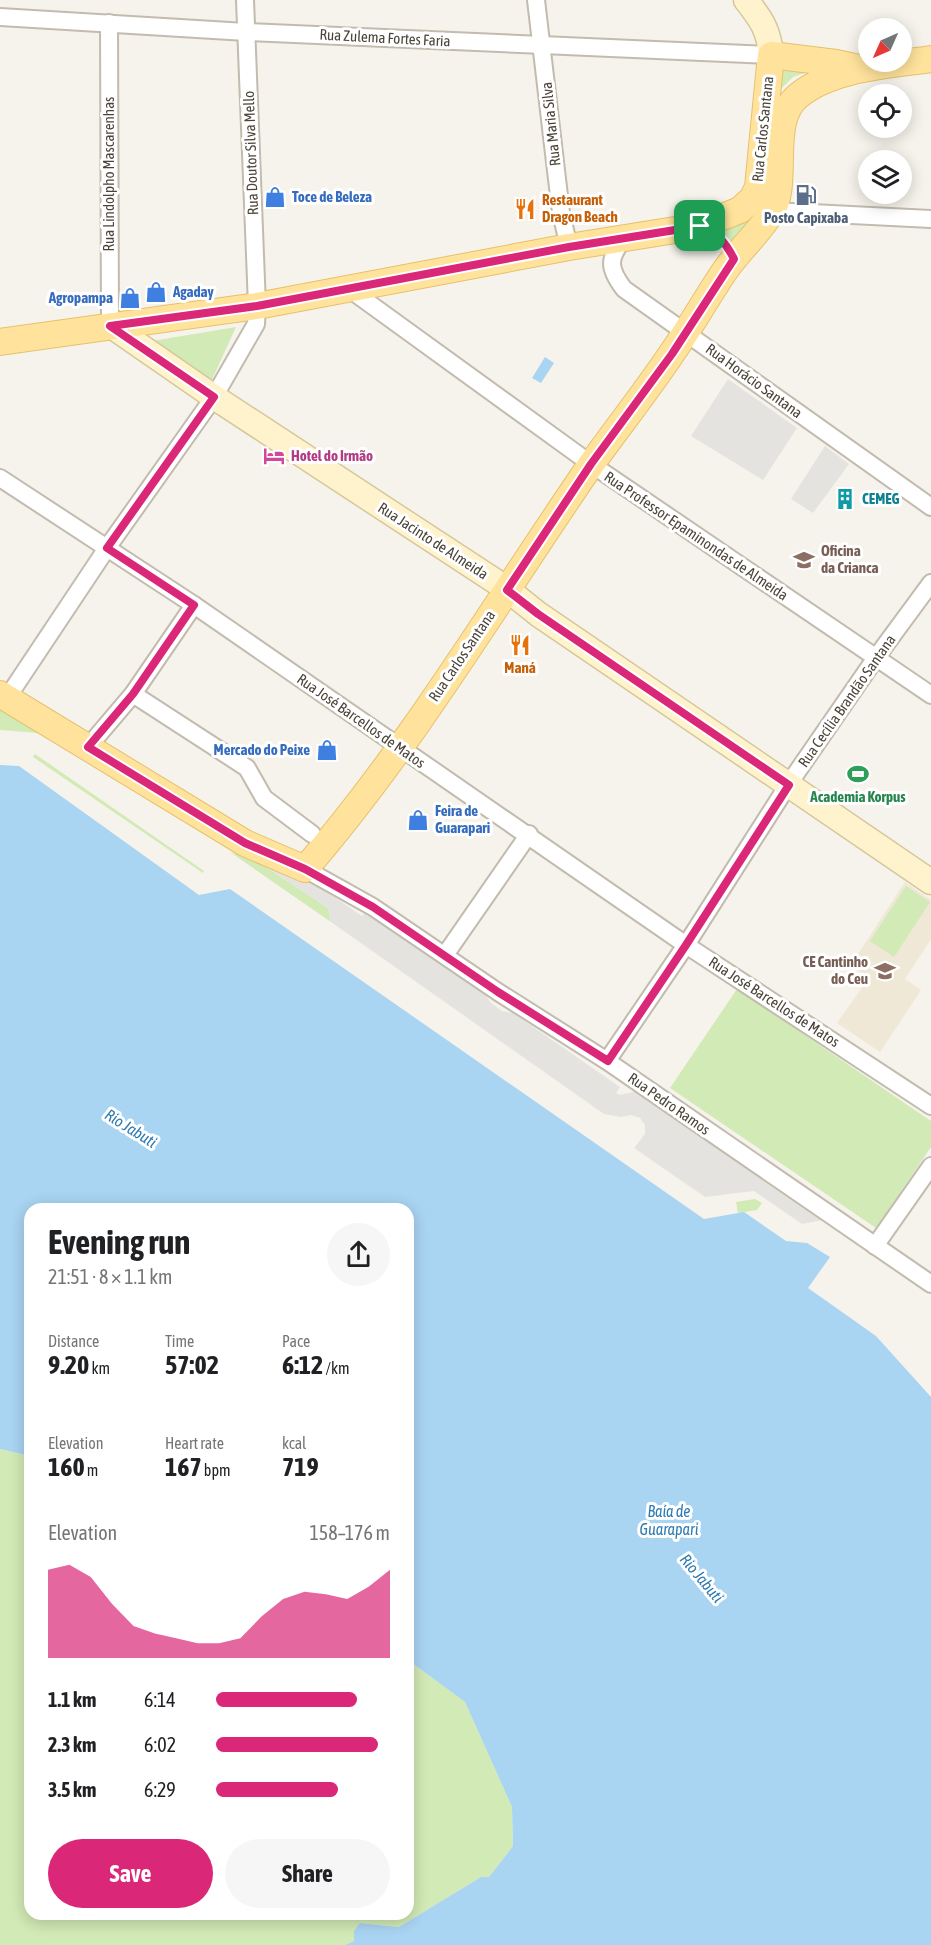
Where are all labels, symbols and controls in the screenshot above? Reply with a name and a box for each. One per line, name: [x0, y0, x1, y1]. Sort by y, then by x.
north arrow: [858, 18, 912, 72]
map controls: [858, 18, 912, 204]
street label: Rua Zulema Fortes Faria: [319, 26, 451, 49]
street label: Rua Carlos Santana: [748, 75, 777, 183]
street label: Rua Maria Silva: [538, 81, 563, 167]
button: locate: [858, 84, 912, 138]
street label: Rua Doutor Silva Mello: [240, 90, 261, 216]
street label: Rua Lindolpho Mascarenhas: [100, 97, 117, 251]
button: layers: [858, 150, 912, 204]
fuel station icon: Posto Capixaba: [794, 183, 818, 207]
shop icon: Toce de Beleza: [263, 185, 287, 209]
place label: Toce de Beleza: [292, 188, 372, 205]
place label: Restaurant Dragon Beach: [542, 191, 618, 225]
restaurant icon: Restaurant Dragon Beach: [513, 197, 537, 221]
pin: [674, 200, 725, 251]
icon: arrive: [683, 209, 716, 242]
place label: Posto Capixaba: [764, 209, 848, 226]
shop icon: Agaday: [144, 280, 168, 304]
place label: Agaday: [172, 283, 215, 300]
shop icon: Agropampa: [118, 286, 142, 310]
place label: Agropampa: [48, 289, 113, 306]
street label: Rua Horácio Santana: [703, 340, 806, 421]
hotel icon: Hotel do Irmão: [262, 444, 286, 468]
place label: Hotel do Irmão: [291, 447, 373, 464]
street label: Rua Professor Epaminondas de Almeida: [601, 468, 791, 604]
building icon: CEMEG: [833, 487, 857, 511]
place label: CEMEG: [862, 490, 900, 507]
street label: Rua Jacinto de Almeida: [375, 499, 491, 582]
place label: Oficina da Crianca: [821, 542, 879, 576]
school or university icon: Oficina da Crianca: [792, 548, 816, 572]
street label: Rua Carlos Santana: [425, 607, 498, 705]
street label: Rua Cecília Brandão Santana: [794, 631, 899, 770]
restaurant icon: Maná: [508, 633, 532, 657]
place label: Maná: [504, 659, 536, 676]
street label: Rua José Barcellos de Matos: [294, 670, 429, 771]
shop icon: Mercado do Peixe: [315, 738, 339, 762]
place label: Mercado do Peixe: [214, 741, 310, 758]
sports icon: Academia Korpus: [846, 762, 870, 786]
place label: Academia Korpus: [809, 788, 906, 805]
place label: Feira de Guarapari: [435, 802, 490, 836]
shop icon: Feira de Guarapari: [406, 808, 430, 832]
street label: Rua José Barcellos de Matos: [706, 953, 843, 1050]
place label: CE Cantinho do Ceu: [802, 953, 868, 987]
school or university icon: CE Cantinho do Ceu: [873, 959, 897, 983]
street label: Rua Pedro Ramos: [625, 1069, 713, 1138]
water label: Rio Jabuti: [102, 1105, 160, 1151]
text: Evening run: [48, 1223, 190, 1261]
button: share: [327, 1223, 390, 1286]
text: 21:51 · 8 × 1.1 km: [48, 1265, 173, 1288]
text: Distance: [48, 1332, 99, 1350]
text: Time: [165, 1332, 194, 1350]
text: Pace: [282, 1332, 310, 1350]
text: 9.20: [48, 1350, 89, 1380]
text: 57:02: [165, 1350, 219, 1380]
text: 6:12: [282, 1350, 323, 1380]
text: km: [89, 1359, 110, 1377]
text: /km: [323, 1359, 349, 1377]
text: Elevation: [48, 1434, 103, 1452]
text: Heart rate: [165, 1434, 224, 1452]
text: kcal: [282, 1434, 306, 1452]
text: 160: [48, 1452, 85, 1482]
text: 167: [165, 1452, 202, 1482]
text: 719: [282, 1452, 319, 1482]
text: m: [85, 1461, 98, 1479]
text: bpm: [202, 1461, 231, 1479]
water label: Baía de Guarapari: [640, 1502, 699, 1539]
text: Elevation: [48, 1521, 117, 1544]
text: 158–176 m: [309, 1521, 390, 1544]
water label: Rio Jabuti: [677, 1550, 728, 1606]
text: 1.1 km: [48, 1688, 96, 1711]
text: 6:14: [144, 1688, 176, 1711]
text: 2.3 km: [48, 1733, 96, 1756]
text: 6:02: [144, 1733, 176, 1756]
text: 3.5 km: [48, 1778, 96, 1801]
text: 6:29: [144, 1778, 176, 1801]
button: Save: [48, 1839, 213, 1908]
button: Share: [225, 1839, 390, 1908]

